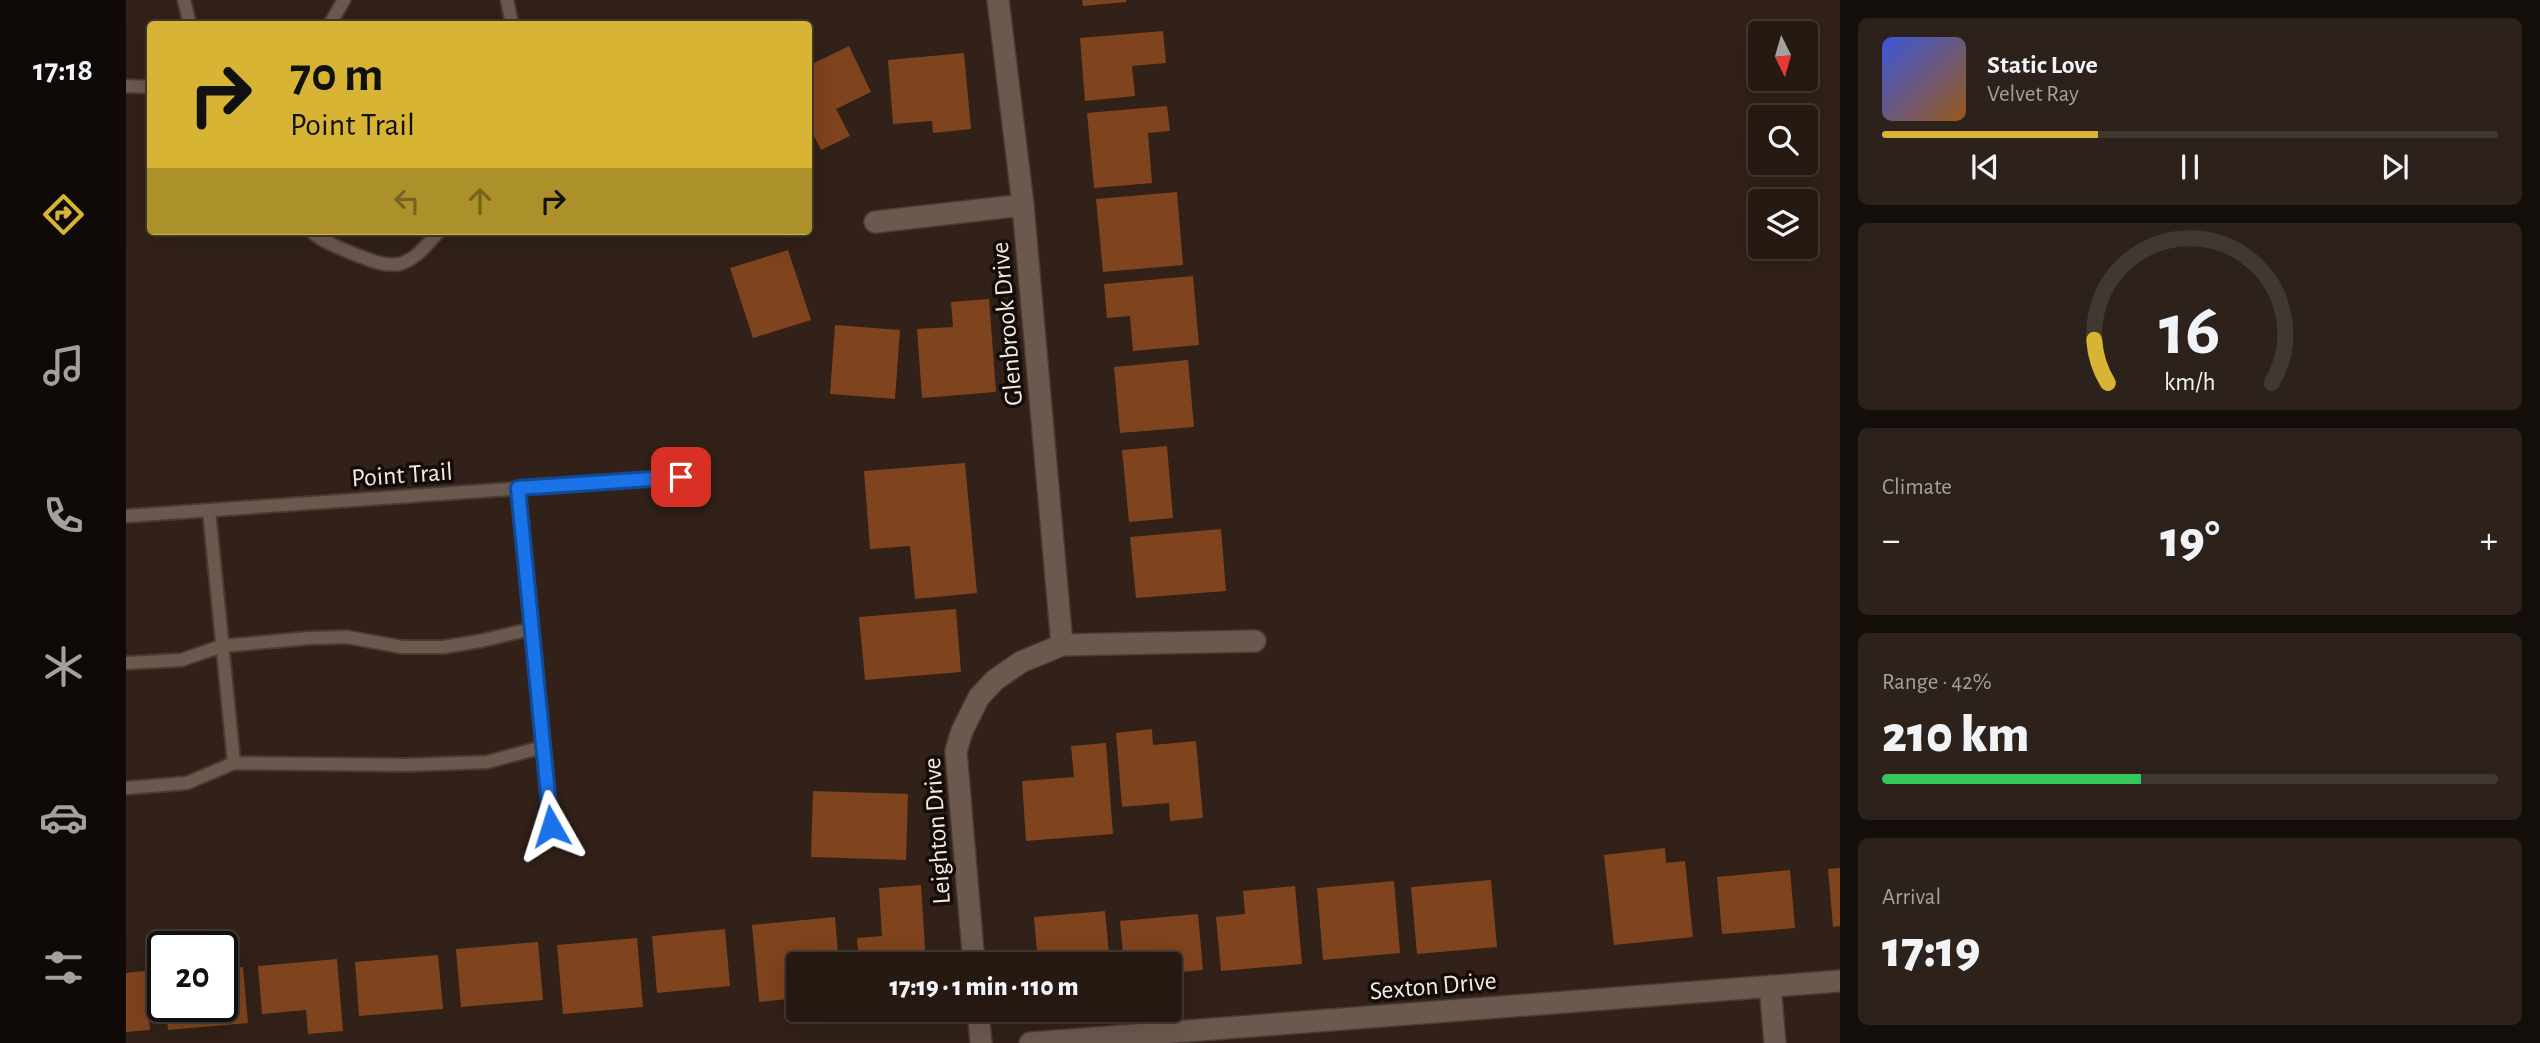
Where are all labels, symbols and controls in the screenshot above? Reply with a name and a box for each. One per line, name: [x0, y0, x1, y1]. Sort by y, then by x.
north arrow: [1748, 21, 1818, 91]
map controls: [1748, 21, 1818, 259]
icon: right: [175, 49, 266, 140]
text: 70 m: [290, 51, 384, 100]
text: Static Love: [1987, 52, 2098, 78]
text: 17:18: [33, 54, 93, 86]
text: Velvet Ray: [1987, 83, 2079, 106]
button: search: [1748, 105, 1818, 175]
text: Point Trail: [290, 109, 415, 141]
icon: previous: [1966, 148, 2004, 186]
icon: pause: [2171, 148, 2209, 186]
icon: next: [2376, 148, 2414, 186]
icon: left: [388, 182, 426, 220]
icon: ahead: [461, 182, 499, 220]
icon: right: [534, 182, 572, 220]
button: layers: [1748, 189, 1818, 259]
icon: directions: [39, 190, 88, 239]
street label: Glenbrook Drive: [987, 241, 1027, 407]
text: 16: [2159, 295, 2221, 368]
icon: music: [39, 341, 88, 390]
text: km/h: [2164, 369, 2216, 394]
pin: [651, 447, 711, 507]
street label: Point Trail: [351, 458, 454, 492]
icon: arrive: [662, 458, 700, 496]
text: Climate: [1882, 476, 1952, 499]
icon: phone: [39, 491, 88, 540]
text: 19°: [2160, 514, 2220, 566]
text: −: [1882, 522, 1900, 560]
text: +: [2480, 522, 2498, 560]
icon: climate: [39, 642, 88, 691]
text: Range · 42%: [1882, 671, 1992, 694]
text: 210 km: [1882, 709, 2029, 761]
street label: Leighton Drive: [919, 757, 955, 905]
position arrow: [514, 789, 588, 863]
icon: car: [39, 793, 88, 842]
text: Arrival: [1882, 886, 1941, 909]
text: 17:19: [1882, 924, 1980, 976]
speed limit sign: 20: [147, 931, 238, 1022]
icon: filters: [39, 943, 88, 992]
street label: Sexton Drive: [1369, 967, 1498, 1004]
text: 17:19 · 1 min · 110 m: [890, 974, 1078, 1000]

